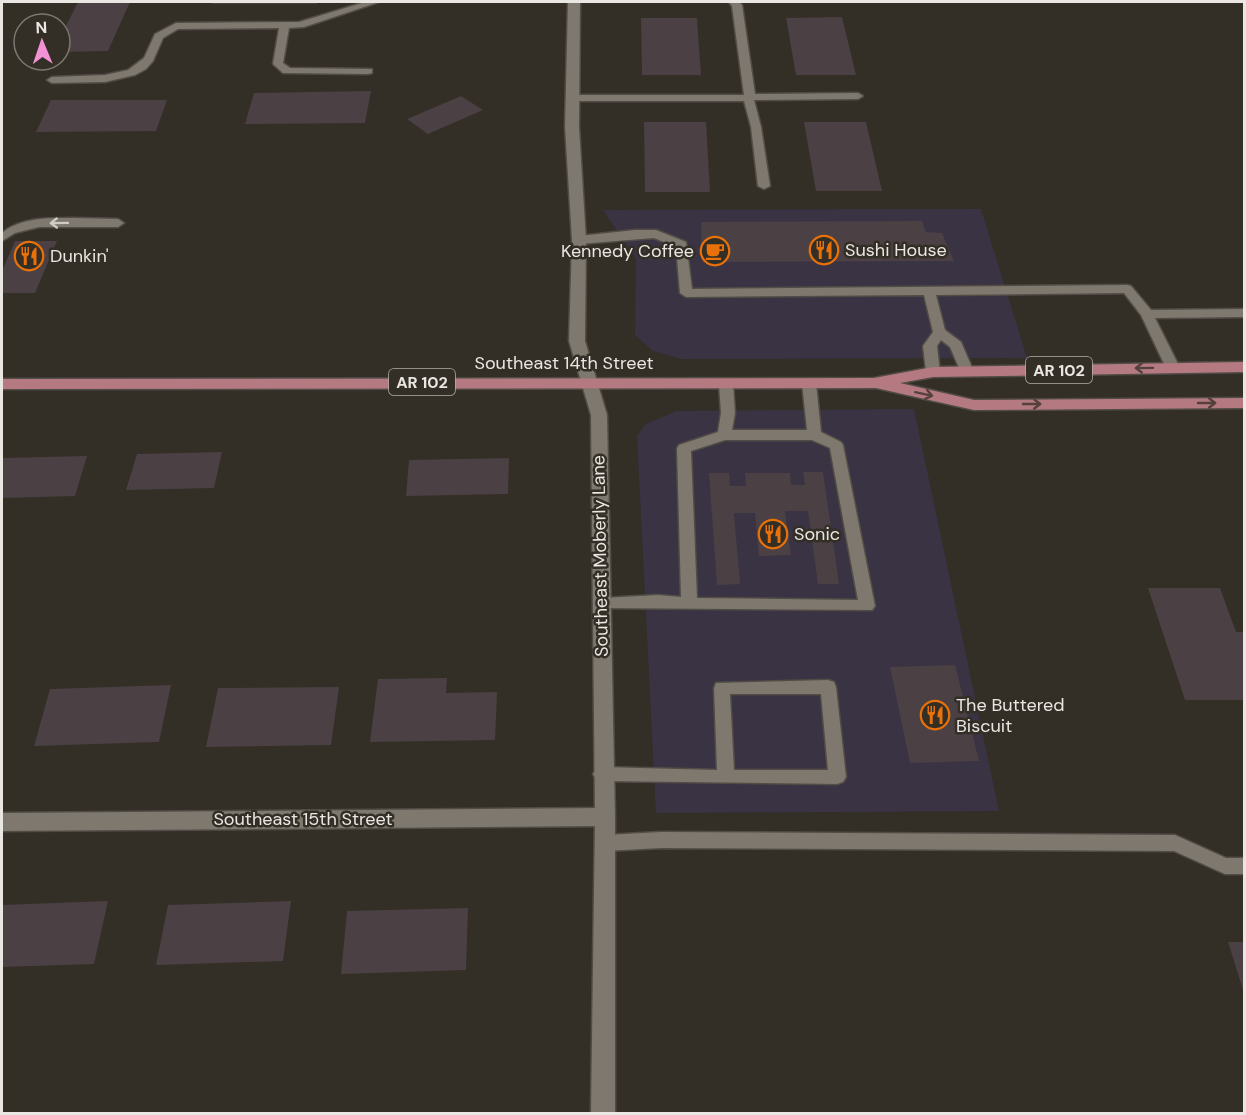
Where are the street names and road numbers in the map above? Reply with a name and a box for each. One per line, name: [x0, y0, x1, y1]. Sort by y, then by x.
street label: Southeast 14th Street: [474, 351, 654, 375]
road number: AR 102: [1026, 357, 1092, 383]
road number: AR 102: [389, 369, 455, 395]
street label: Southeast Moberly Lane: [586, 455, 614, 657]
street label: Southeast 15th Street: [213, 807, 393, 831]

